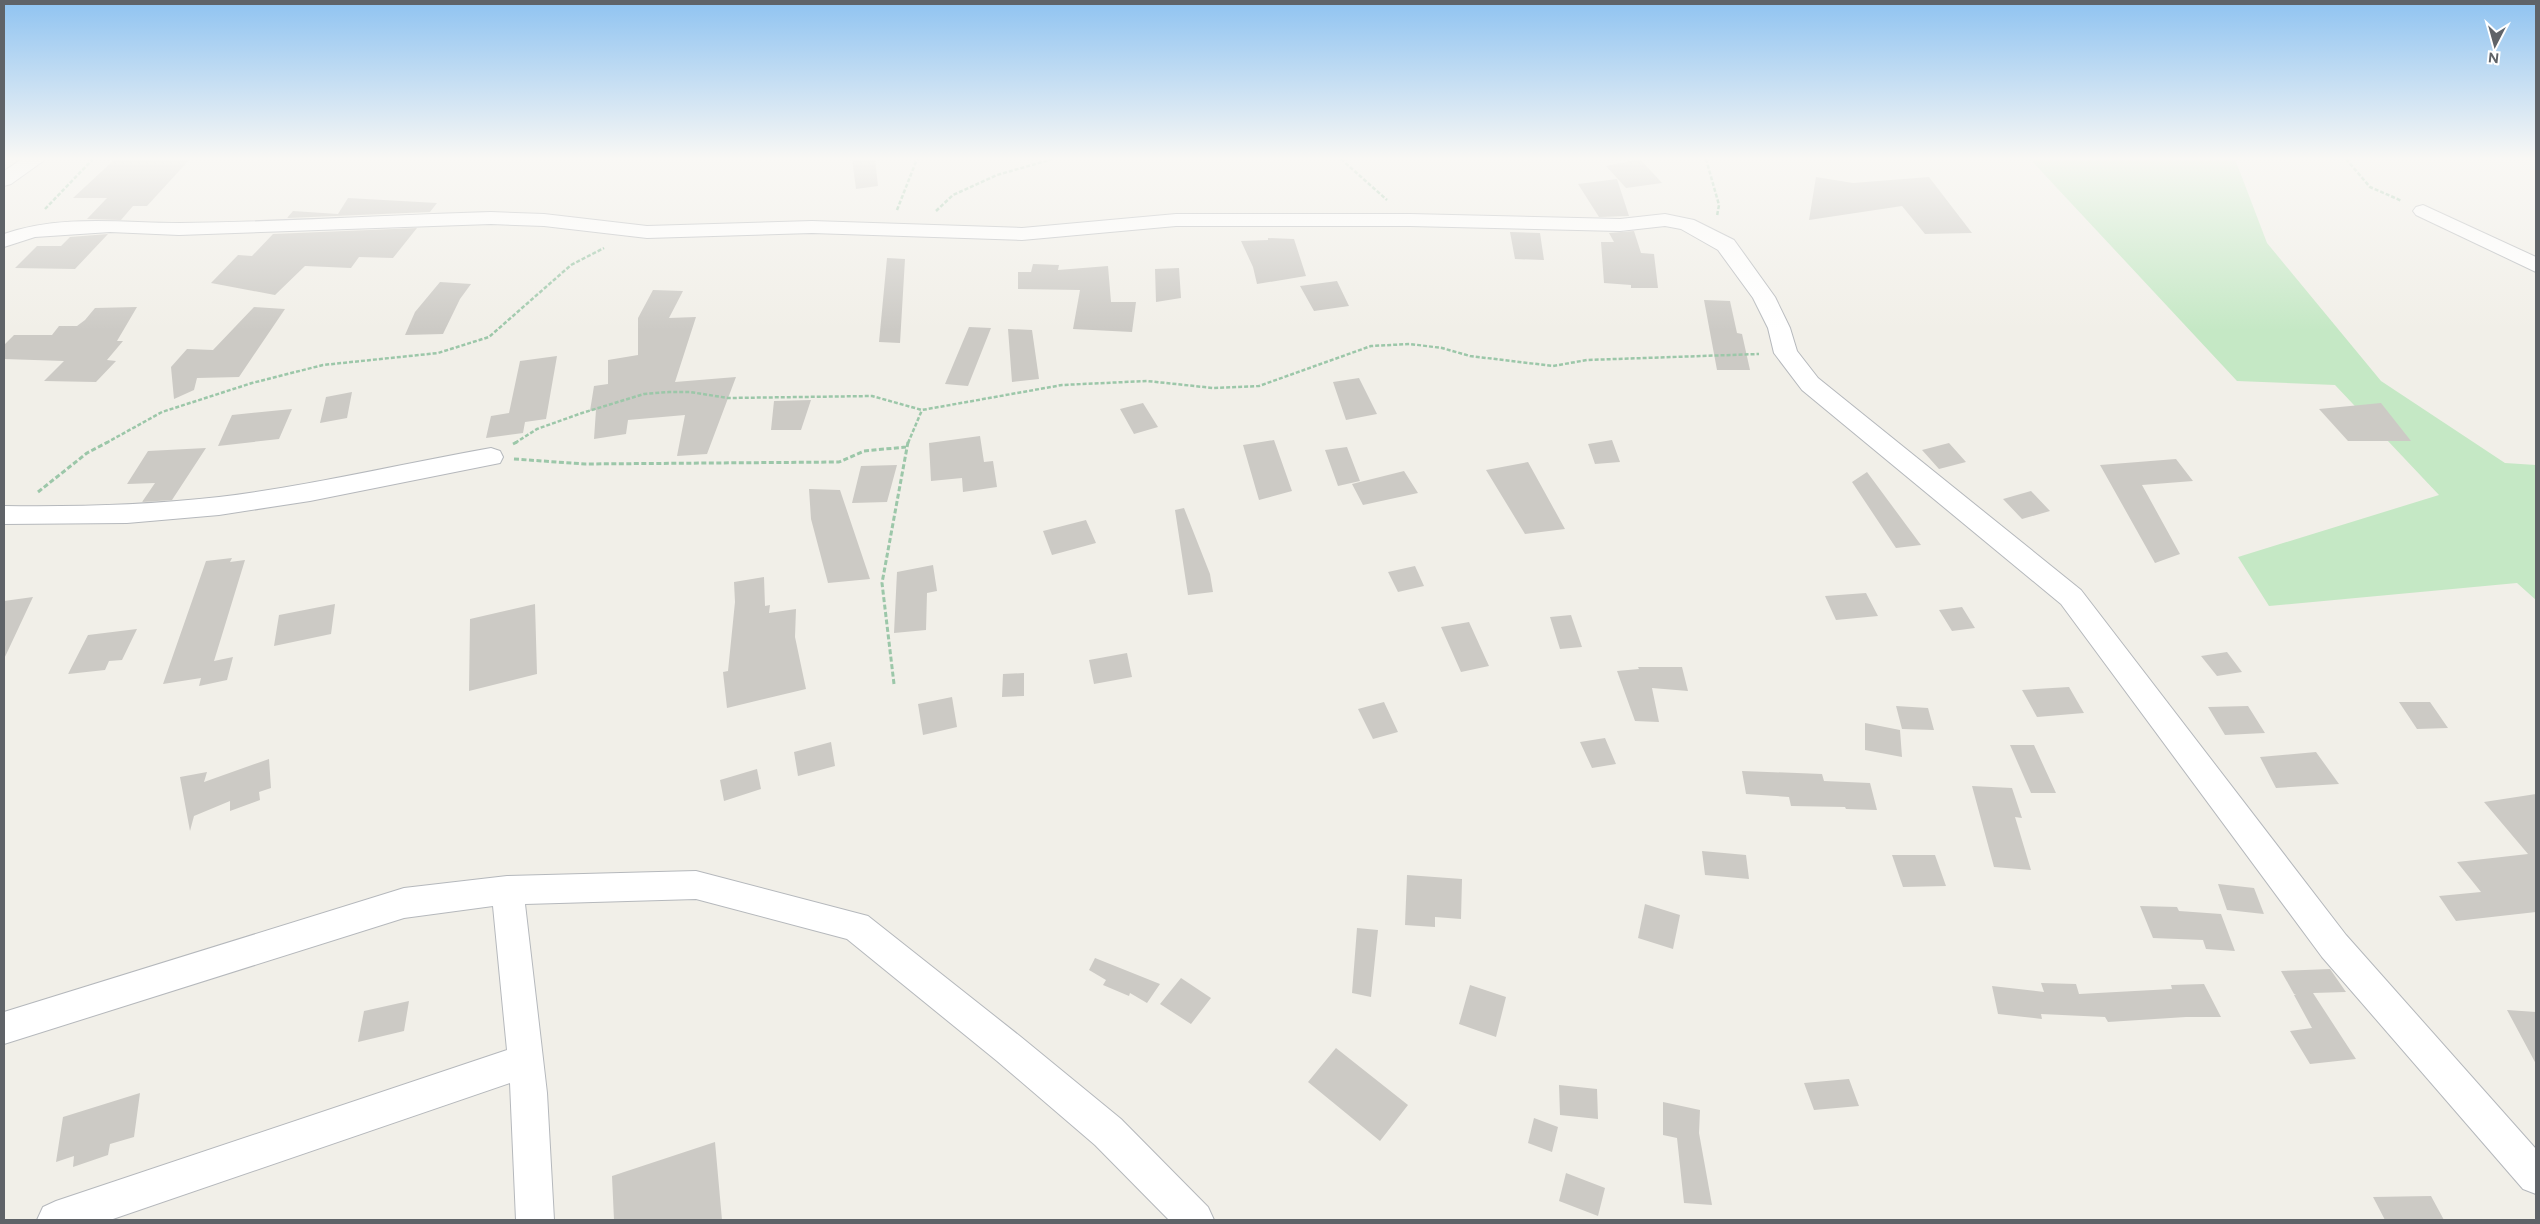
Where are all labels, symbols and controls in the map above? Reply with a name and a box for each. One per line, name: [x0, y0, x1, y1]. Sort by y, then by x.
north arrow: [2470, 20, 2520, 70]
text: N: [2487, 48, 2500, 66]

